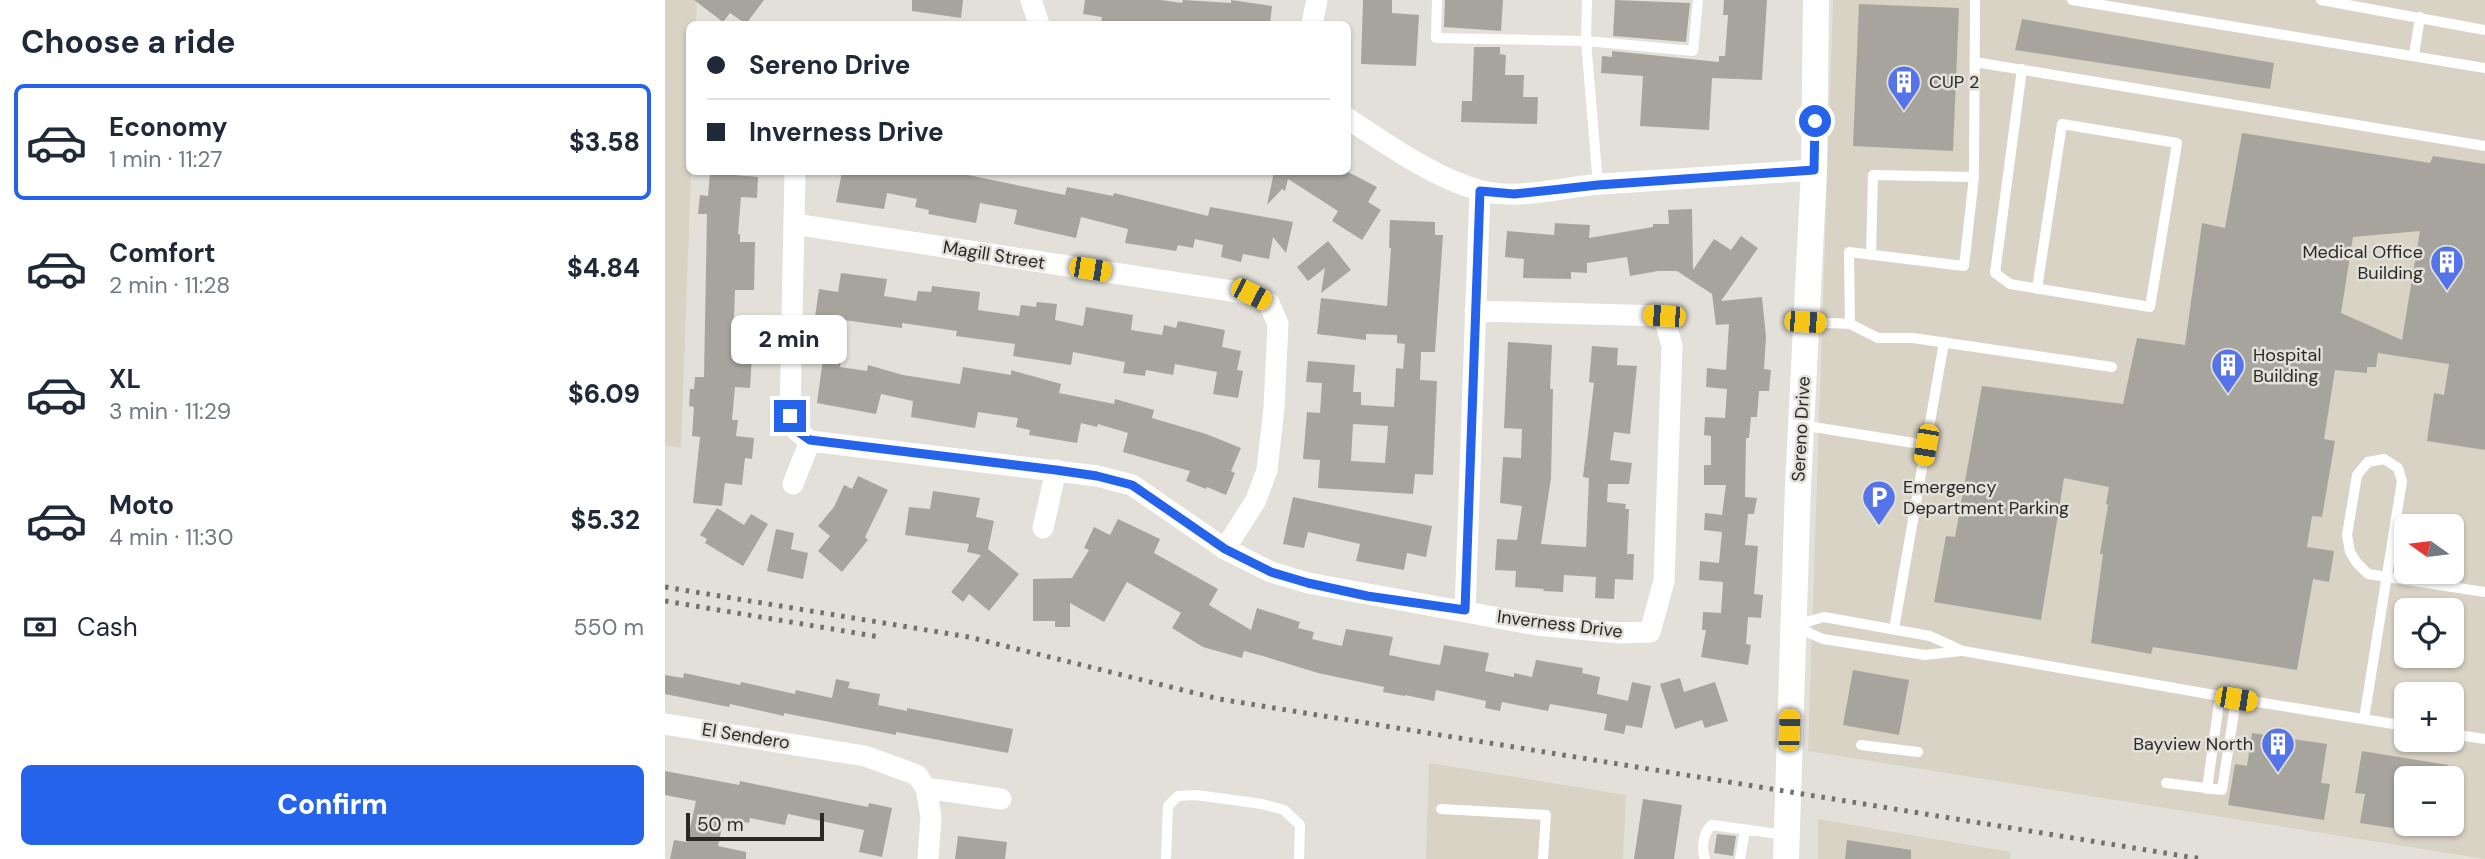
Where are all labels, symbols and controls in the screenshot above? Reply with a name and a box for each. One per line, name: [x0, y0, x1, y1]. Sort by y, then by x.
text: Choose a ride: [21, 21, 236, 63]
text: Sereno Drive: [749, 48, 910, 82]
building icon: CUP 2: [1885, 63, 1923, 112]
place label: CUP 2: [1929, 70, 1979, 94]
route start: [1799, 105, 1831, 137]
text: Economy: [109, 110, 227, 144]
icon: car: [25, 111, 88, 174]
text: Inverness Drive: [749, 115, 944, 149]
text: $3.58: [569, 125, 640, 159]
text: 1 min · 11:27: [109, 144, 222, 174]
street label: Magill Street: [941, 235, 1047, 275]
text: Comfort: [109, 236, 215, 270]
icon: car: [25, 237, 88, 300]
place label: Medical Office Building: [2302, 240, 2423, 285]
building icon: Medical Office Building: [2428, 243, 2466, 292]
text: $4.84: [567, 251, 640, 285]
car: [1068, 255, 1113, 283]
text: 2 min · 11:28: [109, 270, 230, 300]
car: [1228, 275, 1275, 313]
car: [1643, 304, 1686, 328]
car: [1784, 310, 1827, 334]
callout: 2 min: [732, 314, 848, 364]
text: 2 min: [758, 324, 820, 354]
place label: Hospital Building: [2253, 343, 2321, 388]
building icon: Hospital Building: [2209, 346, 2247, 395]
text: XL: [109, 362, 141, 396]
icon: car: [25, 363, 88, 426]
street label: Sereno Drive: [1786, 376, 1816, 482]
text: $6.09: [568, 377, 640, 411]
text: 3 min · 11:29: [109, 396, 231, 426]
route end: [774, 400, 806, 432]
car: [1913, 422, 1940, 468]
place label: Emergency Department Parking: [1903, 475, 2069, 520]
parking icon: Emergency Department Parking: [1860, 478, 1898, 527]
text: Moto: [109, 488, 174, 522]
icon: car: [25, 489, 88, 552]
text: $5.32: [571, 503, 640, 537]
north arrow: [2394, 514, 2464, 584]
map controls: [2394, 514, 2464, 836]
text: 4 min · 11:30: [109, 522, 233, 552]
button: locate: [2394, 598, 2464, 668]
street label: Inverness Drive: [1496, 604, 1624, 644]
icon: cash: [21, 608, 59, 646]
text: Cash: [77, 610, 138, 644]
text: 550 m: [574, 612, 644, 642]
button: +: [2394, 682, 2464, 752]
car: [2214, 685, 2259, 713]
car: [1778, 709, 1801, 751]
street label: El Sendero: [700, 717, 792, 755]
building icon: Bayview North: [2259, 725, 2297, 774]
place label: Bayview North: [2133, 732, 2253, 756]
button: Confirm: [21, 765, 644, 845]
button: −: [2394, 766, 2464, 836]
scale bar: [686, 810, 824, 842]
text: 50 m: [697, 812, 744, 837]

